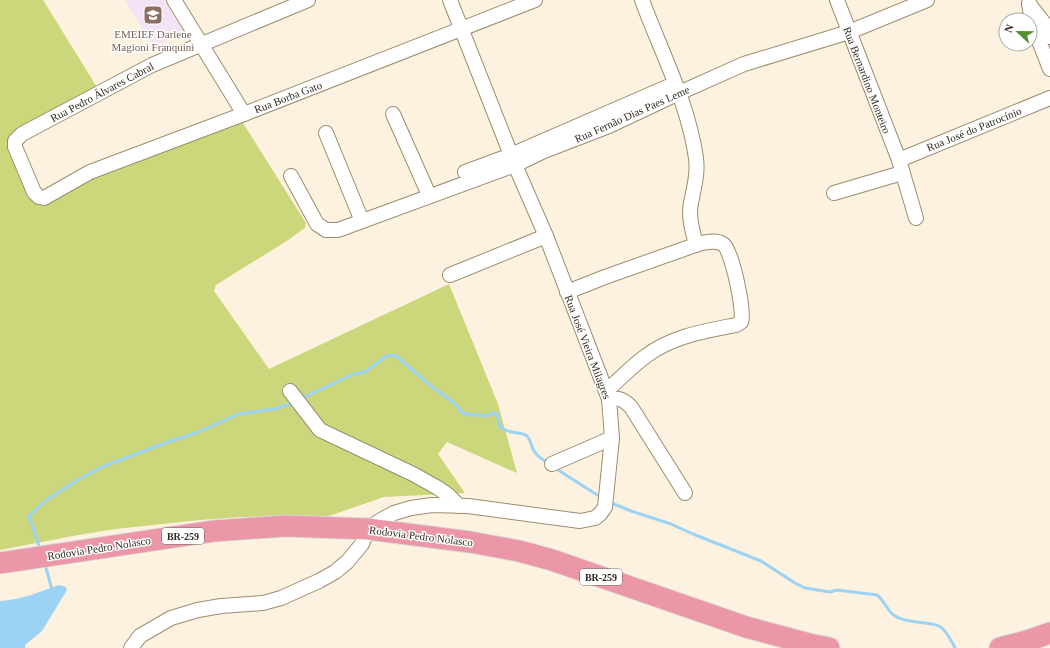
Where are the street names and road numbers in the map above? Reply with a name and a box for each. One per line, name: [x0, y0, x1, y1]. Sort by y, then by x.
street label: Rua Bernardino Monteiro: [841, 25, 893, 136]
street label: Rua Pedro Álvares Cabral: [48, 60, 156, 124]
street label: Rua Borba Gato: [252, 78, 324, 115]
street label: Rua Fernão Dias Paes Leme: [573, 83, 691, 145]
street label: Rua José do Patrocínio: [925, 104, 1024, 154]
street label: Rua José Vieira Milagres: [563, 293, 613, 401]
street label: Rodovia Pedro Nolasco: [368, 524, 474, 548]
road number: BR-259: [162, 528, 204, 544]
street label: Rodovia Pedro Nolasco: [46, 534, 152, 562]
road number: BR-259: [580, 569, 622, 585]

